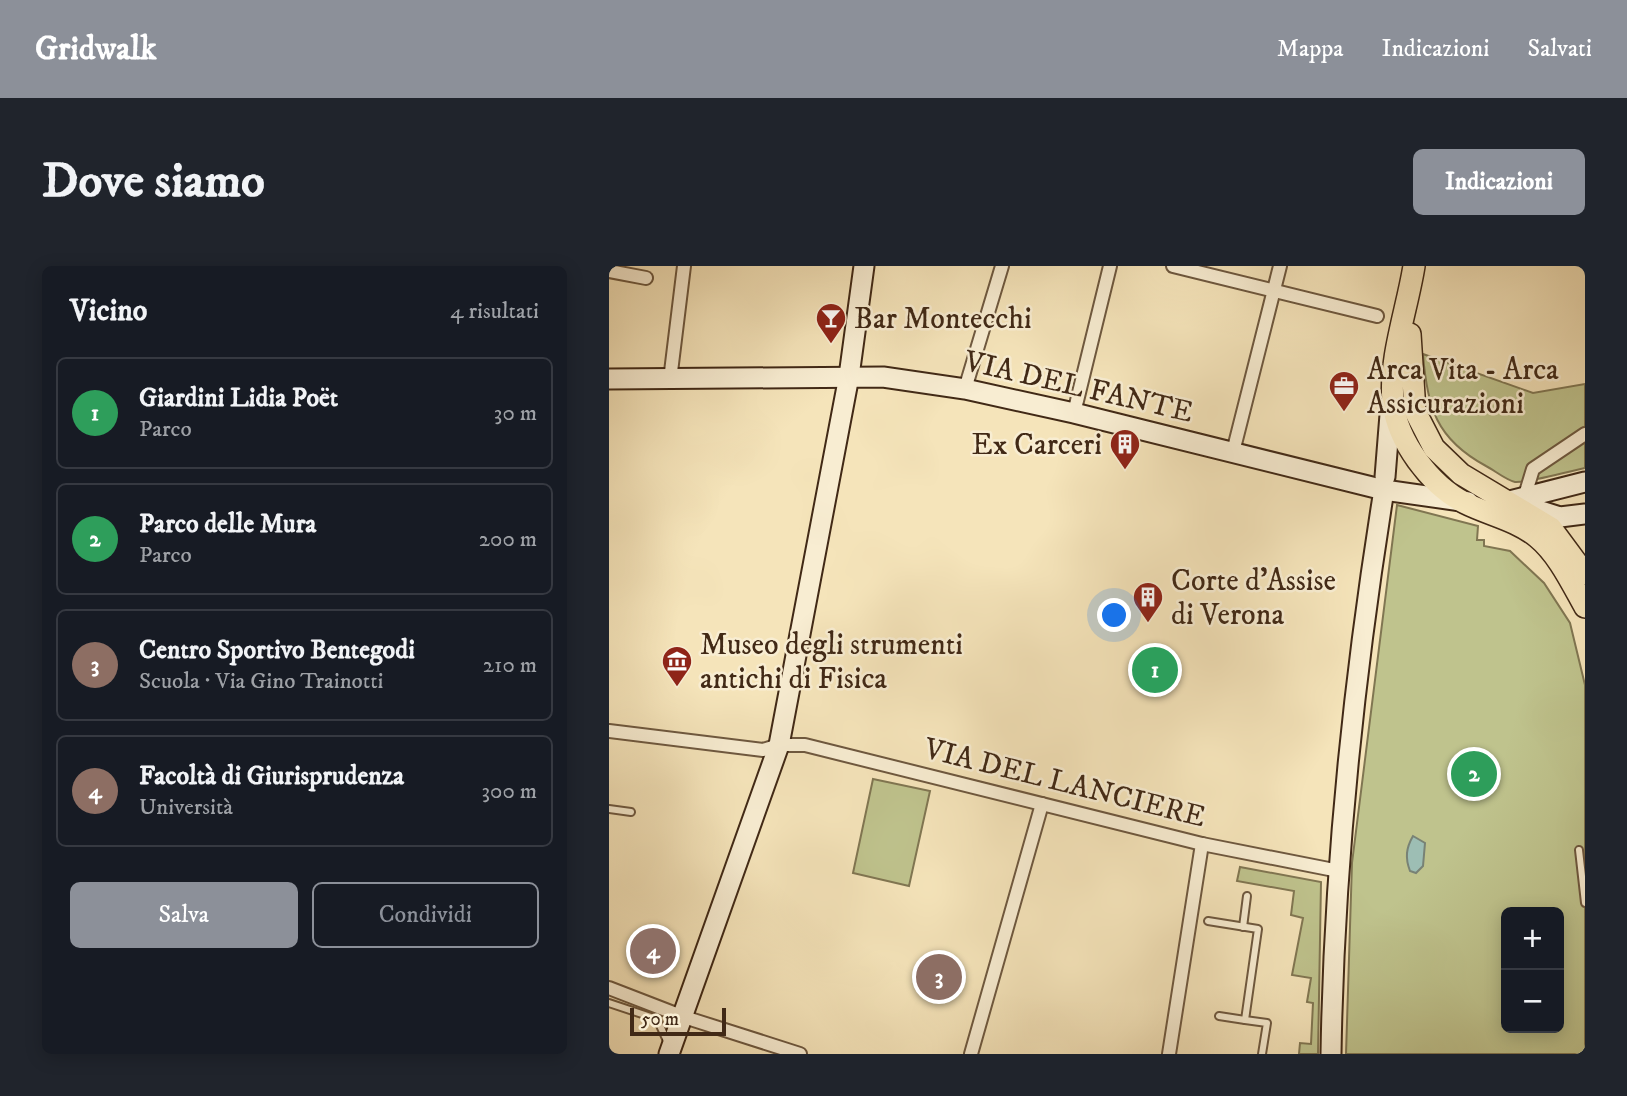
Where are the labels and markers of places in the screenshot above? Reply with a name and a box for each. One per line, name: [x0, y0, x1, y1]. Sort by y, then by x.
bar icon: Bar Montecchi: [814, 301, 848, 345]
place label: Bar Montecchi: [854, 301, 1032, 338]
place label: Arca Vita - Arca Assicurazioni: [1367, 352, 1559, 423]
office icon: Arca Vita - Arca Assicurazioni: [1327, 369, 1361, 413]
place label: Ex Carceri: [972, 427, 1102, 464]
building icon: Ex Carceri: [1108, 427, 1142, 471]
place label: Corte d’Assise di Verona: [1171, 563, 1336, 634]
building icon: Corte d’Assise di Verona: [1131, 580, 1165, 624]
place label: Museo degli strumenti antichi di Fisica: [700, 627, 963, 698]
museum icon: Museo degli strumenti antichi di Fisica: [660, 644, 694, 688]
pin: 1: [1132, 644, 1178, 696]
pin: 2: [1451, 748, 1497, 800]
pin: 4: [630, 925, 676, 977]
pin: 3: [916, 951, 962, 1003]

